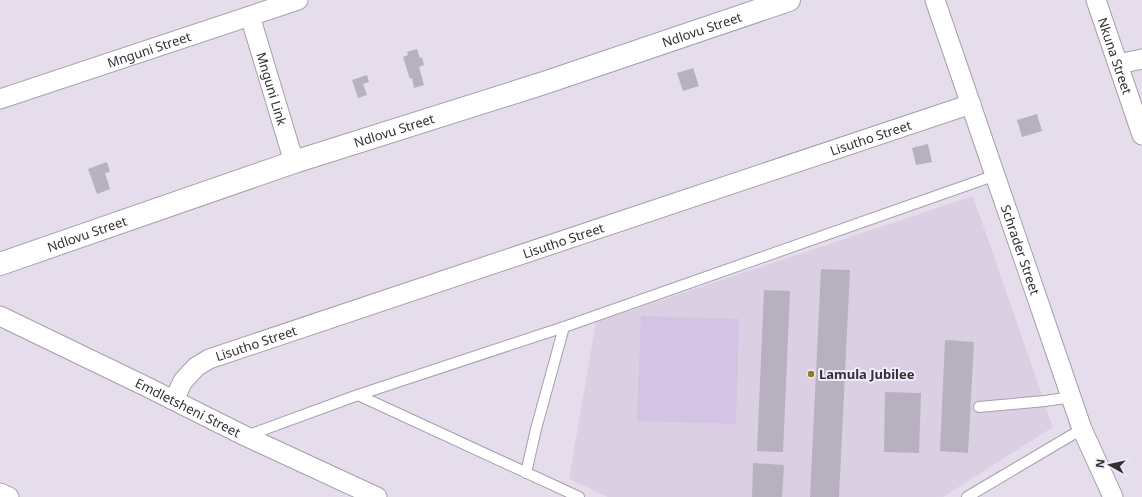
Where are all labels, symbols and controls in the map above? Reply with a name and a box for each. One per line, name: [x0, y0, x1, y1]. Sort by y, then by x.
street label: Ndlovu Street: [660, 8, 744, 51]
street label: Nkuna Street: [1094, 15, 1137, 97]
street label: Mnguni Street: [105, 27, 193, 72]
street label: Mnguni Link: [252, 50, 292, 128]
street label: Ndlovu Street: [352, 109, 437, 152]
street label: Lisutho Street: [827, 116, 914, 160]
street label: Schrader Street: [997, 202, 1044, 298]
street label: Ndlovu Street: [45, 212, 129, 256]
street label: Lisutho Street: [520, 218, 607, 262]
street label: Lisutho Street: [213, 321, 299, 365]
place label: Lamula Jubilee: [819, 365, 915, 383]
marker: Lamula Jubilee: [806, 369, 816, 379]
street label: Emdletsheni Street: [132, 374, 244, 441]
north arrow: [1090, 445, 1130, 485]
text: N: [1092, 458, 1108, 469]

